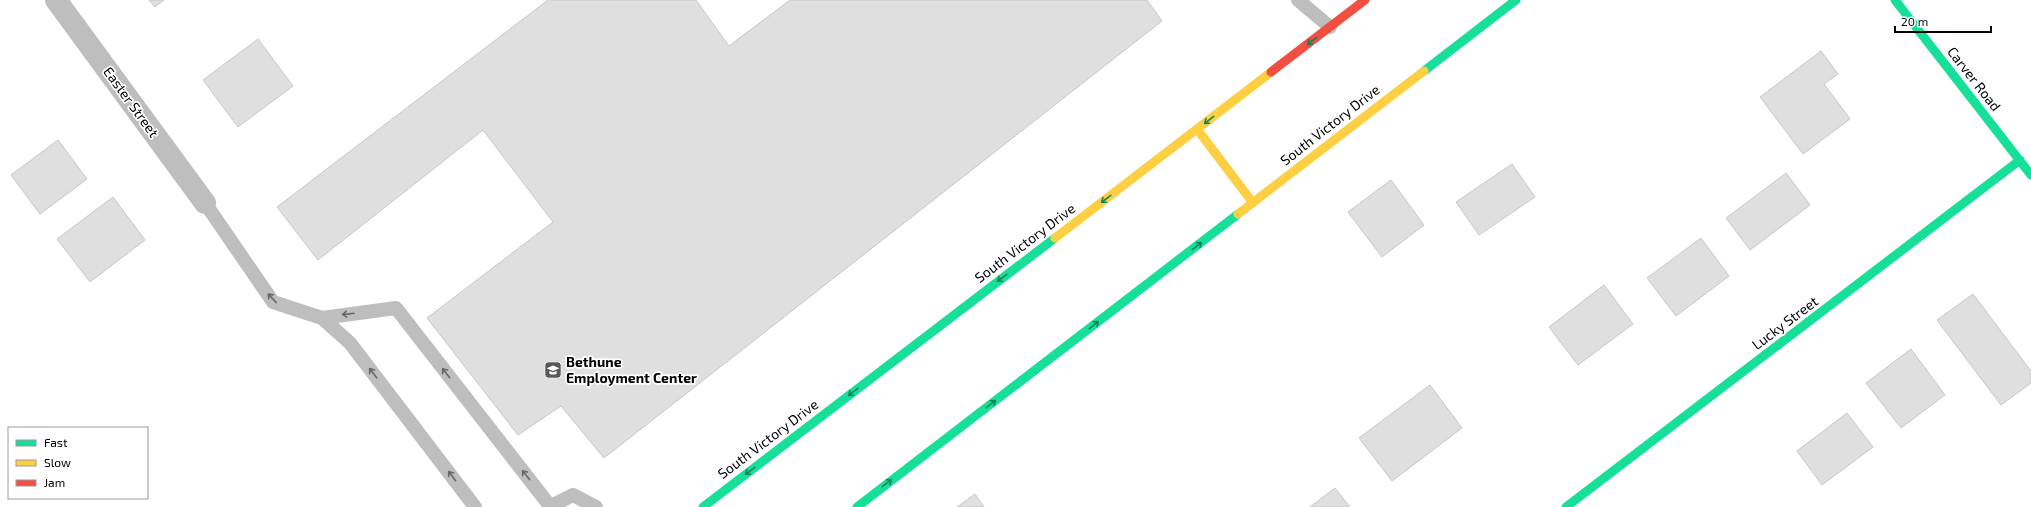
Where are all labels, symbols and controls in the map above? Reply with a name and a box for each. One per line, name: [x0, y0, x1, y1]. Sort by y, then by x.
scale bar: [1895, 8, 1991, 34]
text: 20 m: [1901, 14, 1928, 28]
one-way arrow: [1306, 36, 1317, 45]
street label: Carver Road: [1944, 43, 2005, 114]
street label: Easter Street: [100, 63, 163, 140]
street label: South Victory Drive: [1277, 81, 1383, 169]
one-way arrow: [1203, 116, 1214, 124]
one-way arrow: [1100, 195, 1111, 203]
street label: South Victory Drive: [971, 199, 1078, 286]
one-way arrow: [1191, 241, 1202, 250]
one-way arrow: [997, 274, 1008, 282]
street label: Lucky Street: [1748, 292, 1821, 353]
one-way arrow: [267, 293, 276, 303]
one-way arrow: [342, 311, 355, 318]
one-way arrow: [1088, 321, 1099, 329]
place label: Bethune Employment Center: [566, 353, 697, 386]
school or university icon: Bethune Employment Center: [543, 360, 563, 380]
one-way arrow: [368, 367, 377, 378]
one-way arrow: [442, 367, 451, 378]
one-way arrow: [847, 388, 858, 397]
street label: South Victory Drive: [714, 395, 821, 482]
one-way arrow: [985, 400, 996, 408]
legend: [8, 427, 148, 499]
text: Fast: [44, 435, 68, 449]
text: Slow: [44, 455, 71, 469]
one-way arrow: [744, 467, 755, 476]
one-way arrow: [522, 470, 531, 481]
one-way arrow: [447, 471, 456, 482]
text: Jam: [44, 475, 65, 489]
one-way arrow: [882, 479, 893, 488]

